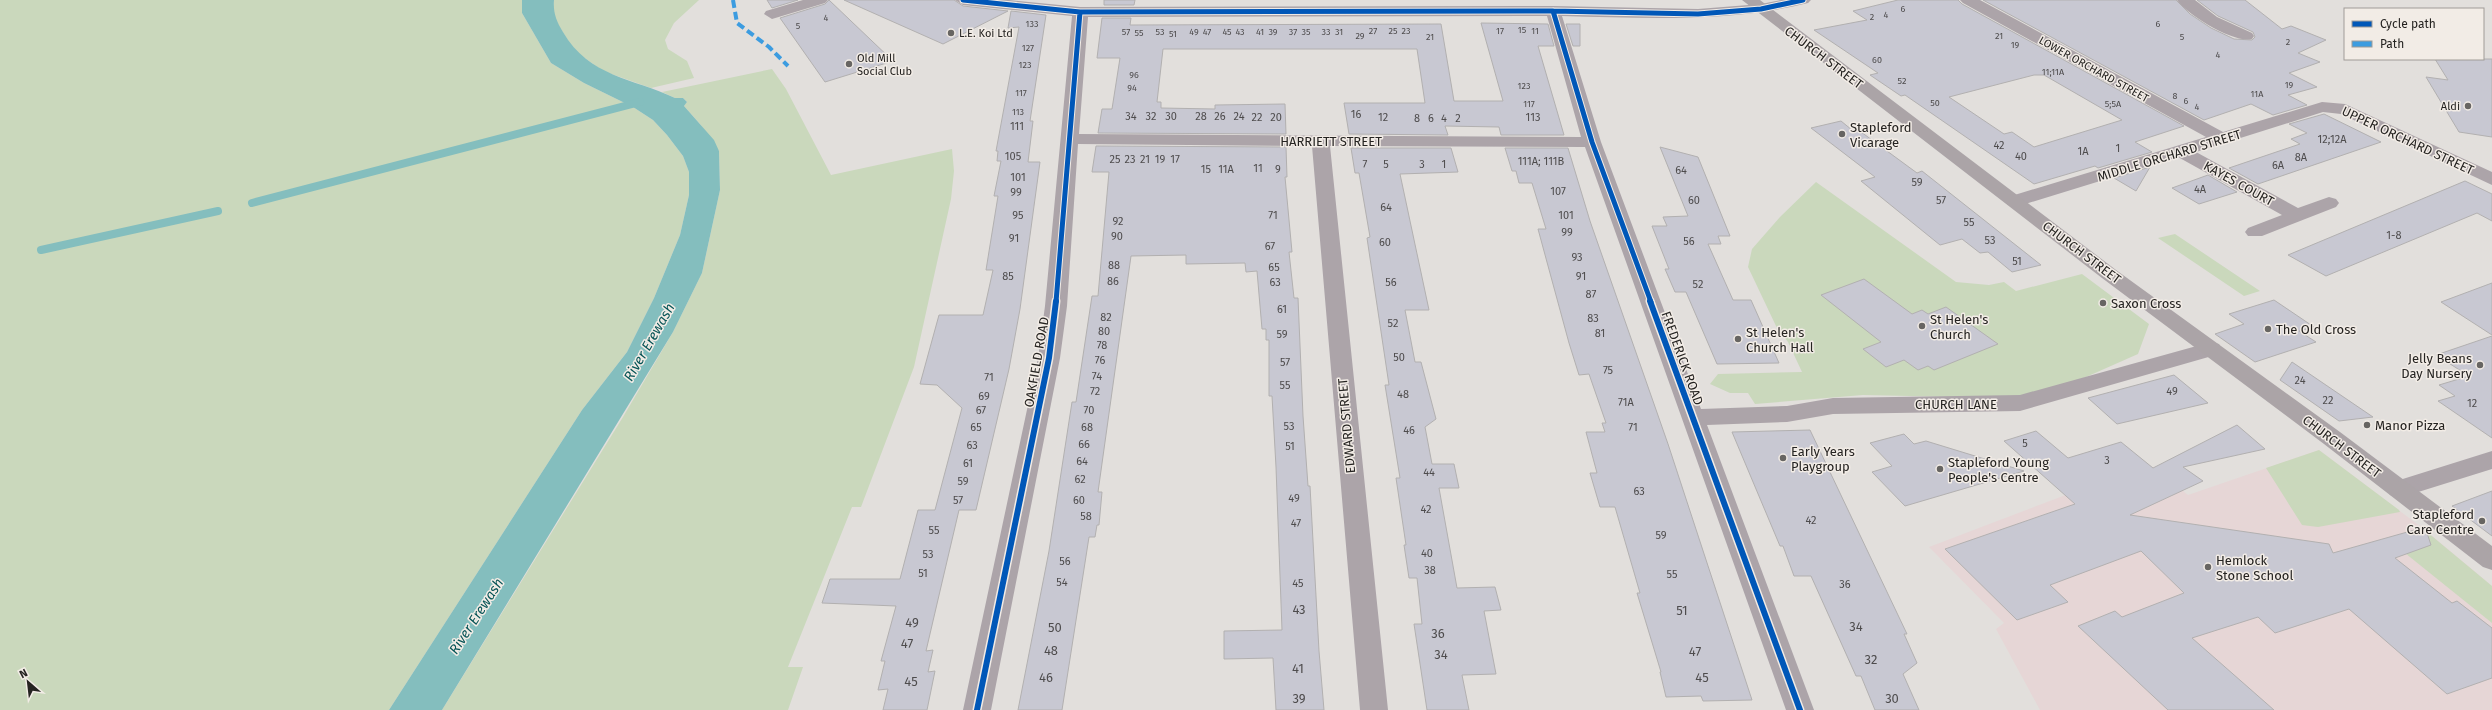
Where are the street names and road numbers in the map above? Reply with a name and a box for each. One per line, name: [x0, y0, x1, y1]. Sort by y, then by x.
street label: CHURCH STREET: [1782, 23, 1866, 92]
street label: LOWER ORCHARD STREET: [2037, 34, 2151, 105]
street label: UPPER ORCHARD STREET: [2339, 103, 2476, 178]
street label: MIDDLE ORCHARD STREET: [2095, 126, 2243, 185]
street label: HARRIETT STREET: [1280, 134, 1382, 149]
street label: KAYES COURT: [2201, 158, 2277, 209]
street label: CHURCH STREET: [2040, 218, 2124, 287]
street label: FREDERICK ROAD: [1659, 309, 1707, 407]
street label: OAKFIELD ROAD: [1021, 316, 1052, 409]
street label: EDWARD STREET: [1335, 378, 1358, 474]
street label: CHURCH LANE: [1915, 397, 1997, 412]
street label: CHURCH STREET: [2300, 412, 2384, 481]

